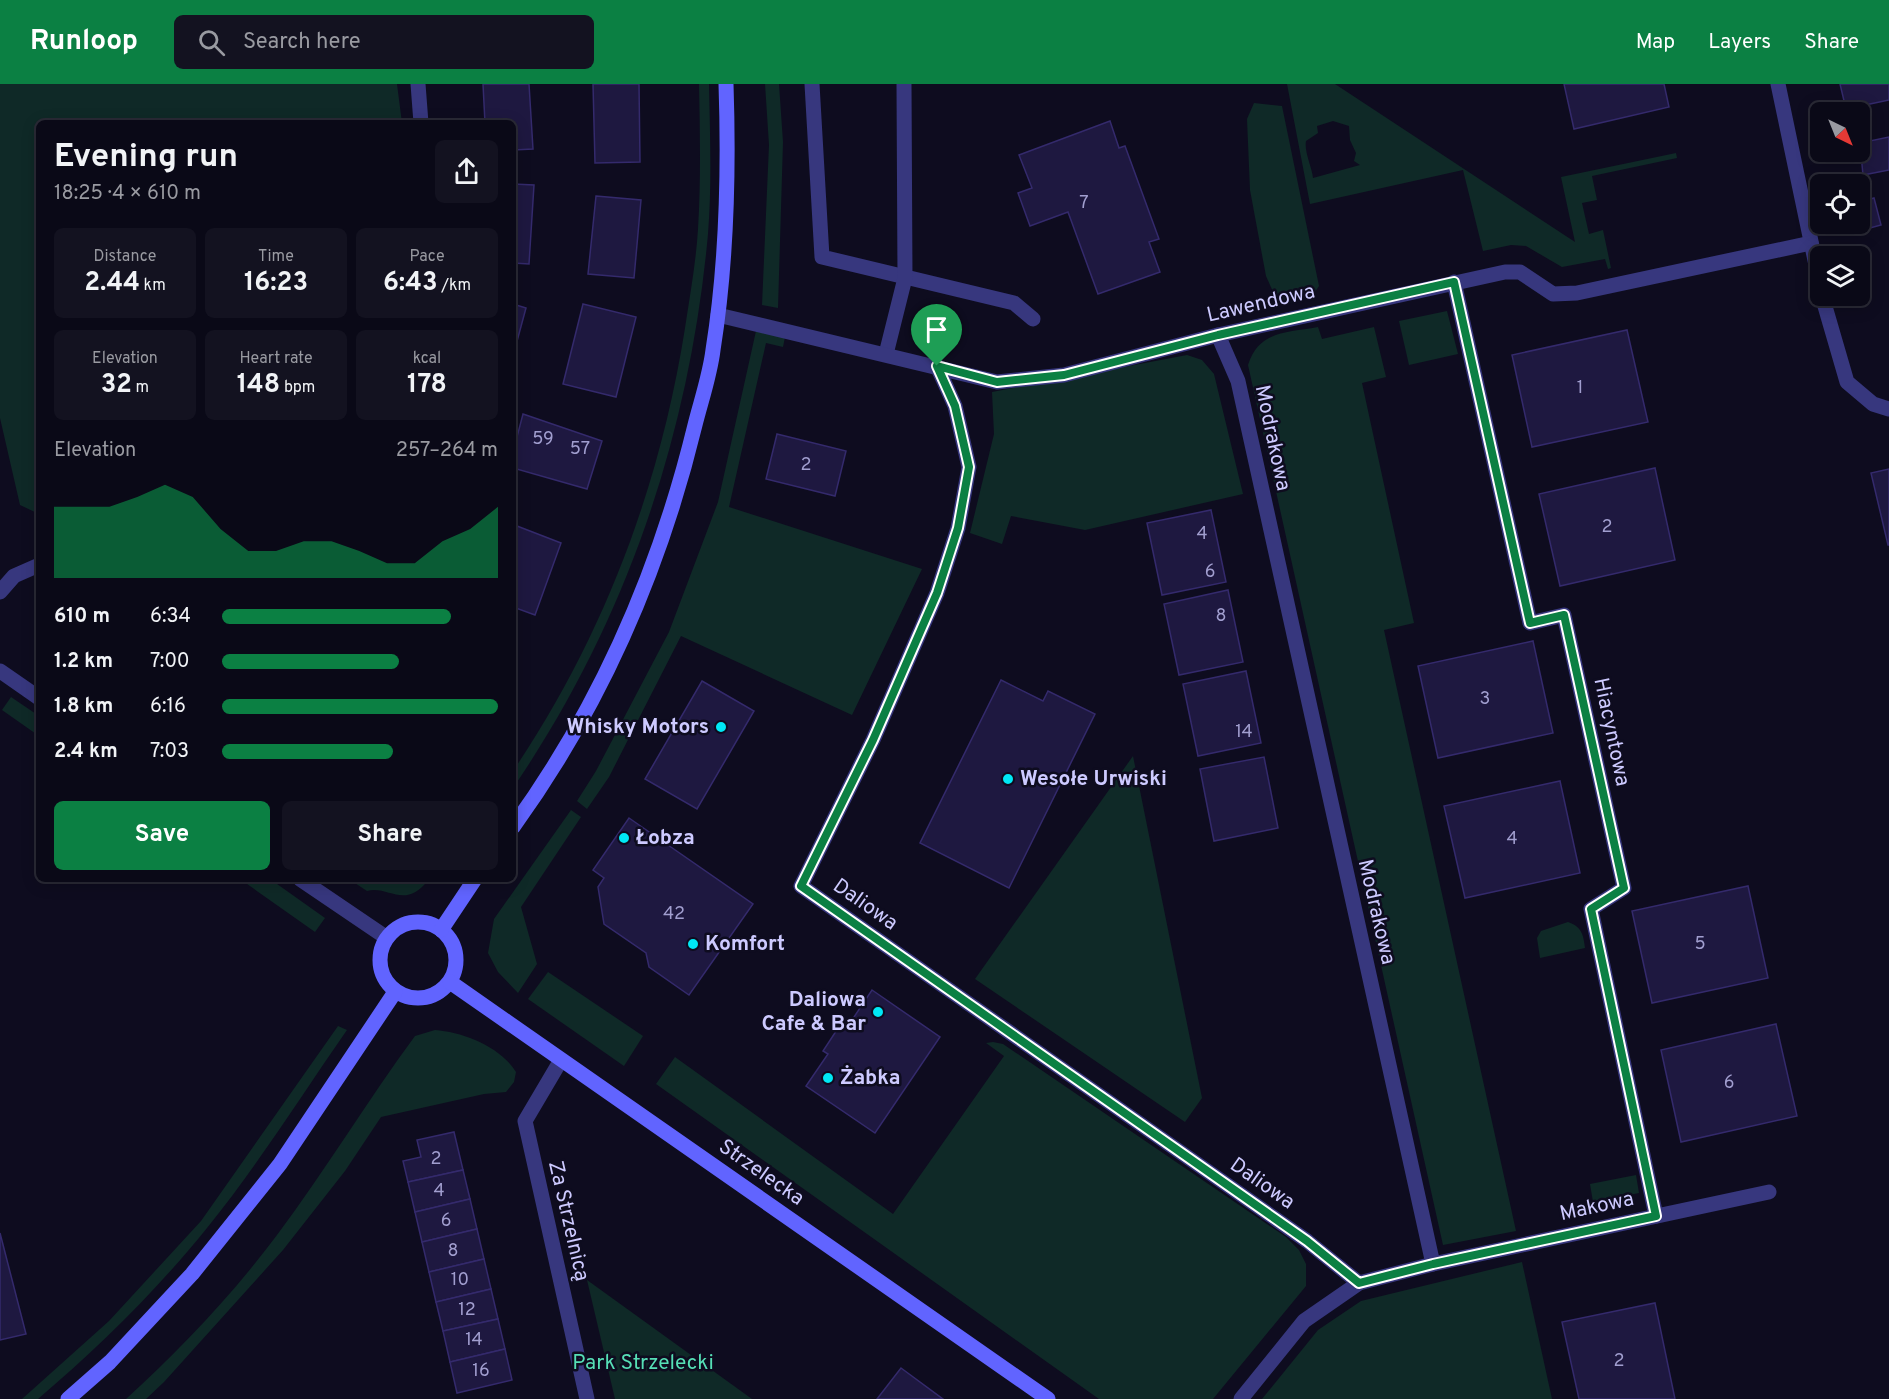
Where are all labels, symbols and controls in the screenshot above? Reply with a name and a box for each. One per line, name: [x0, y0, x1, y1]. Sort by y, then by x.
search box: [174, 15, 594, 69]
text: Runloop: [30, 24, 138, 60]
icon: search: [195, 26, 228, 59]
text: Search here: [243, 29, 361, 56]
text: Map: [1636, 29, 1675, 56]
text: Layers: [1708, 29, 1771, 56]
text: Share: [1804, 29, 1859, 56]
north arrow: [1810, 102, 1870, 162]
map controls: [1810, 102, 1870, 306]
text: Evening run: [54, 137, 238, 179]
button: share: [435, 140, 498, 203]
button: locate: [1810, 174, 1870, 234]
text: 18:25 · 4 × 610 m: [54, 181, 201, 207]
house number: 7: [1079, 192, 1089, 215]
button: layers: [1810, 246, 1870, 306]
text: Distance: [94, 247, 156, 267]
text: Time: [258, 247, 294, 267]
text: Pace: [409, 247, 445, 267]
text: 2.44: [84, 267, 140, 300]
text: 16:23: [244, 267, 308, 300]
text: 6:43: [383, 267, 437, 300]
text: km: [140, 276, 166, 296]
text: /km: [437, 276, 471, 296]
street label: Lawendowa: [1204, 278, 1318, 330]
pin: [911, 304, 962, 366]
icon: arrive: [920, 313, 953, 346]
text: Elevation: [92, 349, 158, 369]
text: Heart rate: [239, 349, 313, 369]
text: kcal: [413, 349, 441, 369]
text: 32: [101, 369, 132, 402]
text: 148: [237, 369, 280, 402]
text: 178: [407, 369, 447, 402]
house number: 1: [1577, 377, 1583, 400]
text: m: [132, 378, 149, 398]
text: bpm: [280, 378, 315, 398]
street label: Modrakowa: [1248, 383, 1296, 493]
house number: 59: [532, 428, 554, 451]
text: Elevation: [54, 438, 136, 464]
text: 257–264 m: [396, 438, 498, 464]
house number: 57: [570, 438, 590, 461]
house number: 2: [800, 454, 812, 477]
house number: 2: [1601, 516, 1613, 539]
house number: 4: [1196, 523, 1208, 546]
house number: 6: [1205, 561, 1215, 584]
text: 610 m: [54, 604, 110, 630]
text: 6:34: [150, 604, 191, 630]
house number: 8: [1216, 605, 1227, 628]
text: 1.2 km: [54, 649, 113, 675]
text: 7:00: [150, 649, 190, 675]
street label: Hiacyntowa: [1586, 675, 1636, 789]
house number: 3: [1480, 688, 1490, 711]
text: 1.8 km: [54, 694, 113, 720]
text: 6:16: [150, 694, 186, 720]
place label: Whisky Motors: [566, 714, 709, 741]
marker: Whisky Motors: [714, 720, 728, 734]
house number: 14: [1235, 721, 1253, 744]
text: 2.4 km: [54, 739, 118, 765]
text: 7:03: [150, 739, 189, 765]
place label: Wesołe Urwiski: [1020, 766, 1167, 793]
marker: Wesołe Urwiski: [1001, 772, 1015, 786]
button: Save: [54, 801, 270, 870]
button: Share: [282, 801, 498, 870]
place label: Łobza: [636, 825, 695, 852]
house number: 4: [1506, 828, 1518, 851]
marker: Łobza: [617, 831, 631, 845]
street label: Modrakowa: [1351, 857, 1401, 967]
street label: Daliowa: [827, 873, 903, 937]
house number: 42: [663, 903, 685, 926]
place label: Komfort: [705, 931, 785, 958]
house number: 5: [1694, 933, 1706, 956]
marker: Komfort: [686, 937, 700, 951]
place label: Daliowa Cafe & Bar: [761, 987, 866, 1038]
marker: Daliowa Cafe & Bar: [871, 1005, 885, 1019]
place label: Żabka: [840, 1064, 900, 1092]
marker: Żabka: [821, 1071, 835, 1085]
house number: 6: [1724, 1072, 1734, 1095]
street label: Strzelecka: [713, 1134, 809, 1212]
house number: 2: [430, 1148, 442, 1171]
street label: Daliowa: [1224, 1152, 1300, 1216]
street label: Za Strzelnicą: [541, 1158, 595, 1284]
house number: 4: [433, 1180, 445, 1203]
street label: Makowa: [1557, 1186, 1637, 1228]
house number: 6: [441, 1210, 451, 1233]
house number: 8: [448, 1240, 459, 1263]
house number: 10: [451, 1269, 469, 1292]
house number: 12: [458, 1299, 476, 1322]
house number: 14: [465, 1329, 483, 1352]
park label: Park Strzelecki: [572, 1350, 714, 1377]
house number: 2: [1613, 1350, 1625, 1373]
house number: 16: [472, 1360, 490, 1383]

